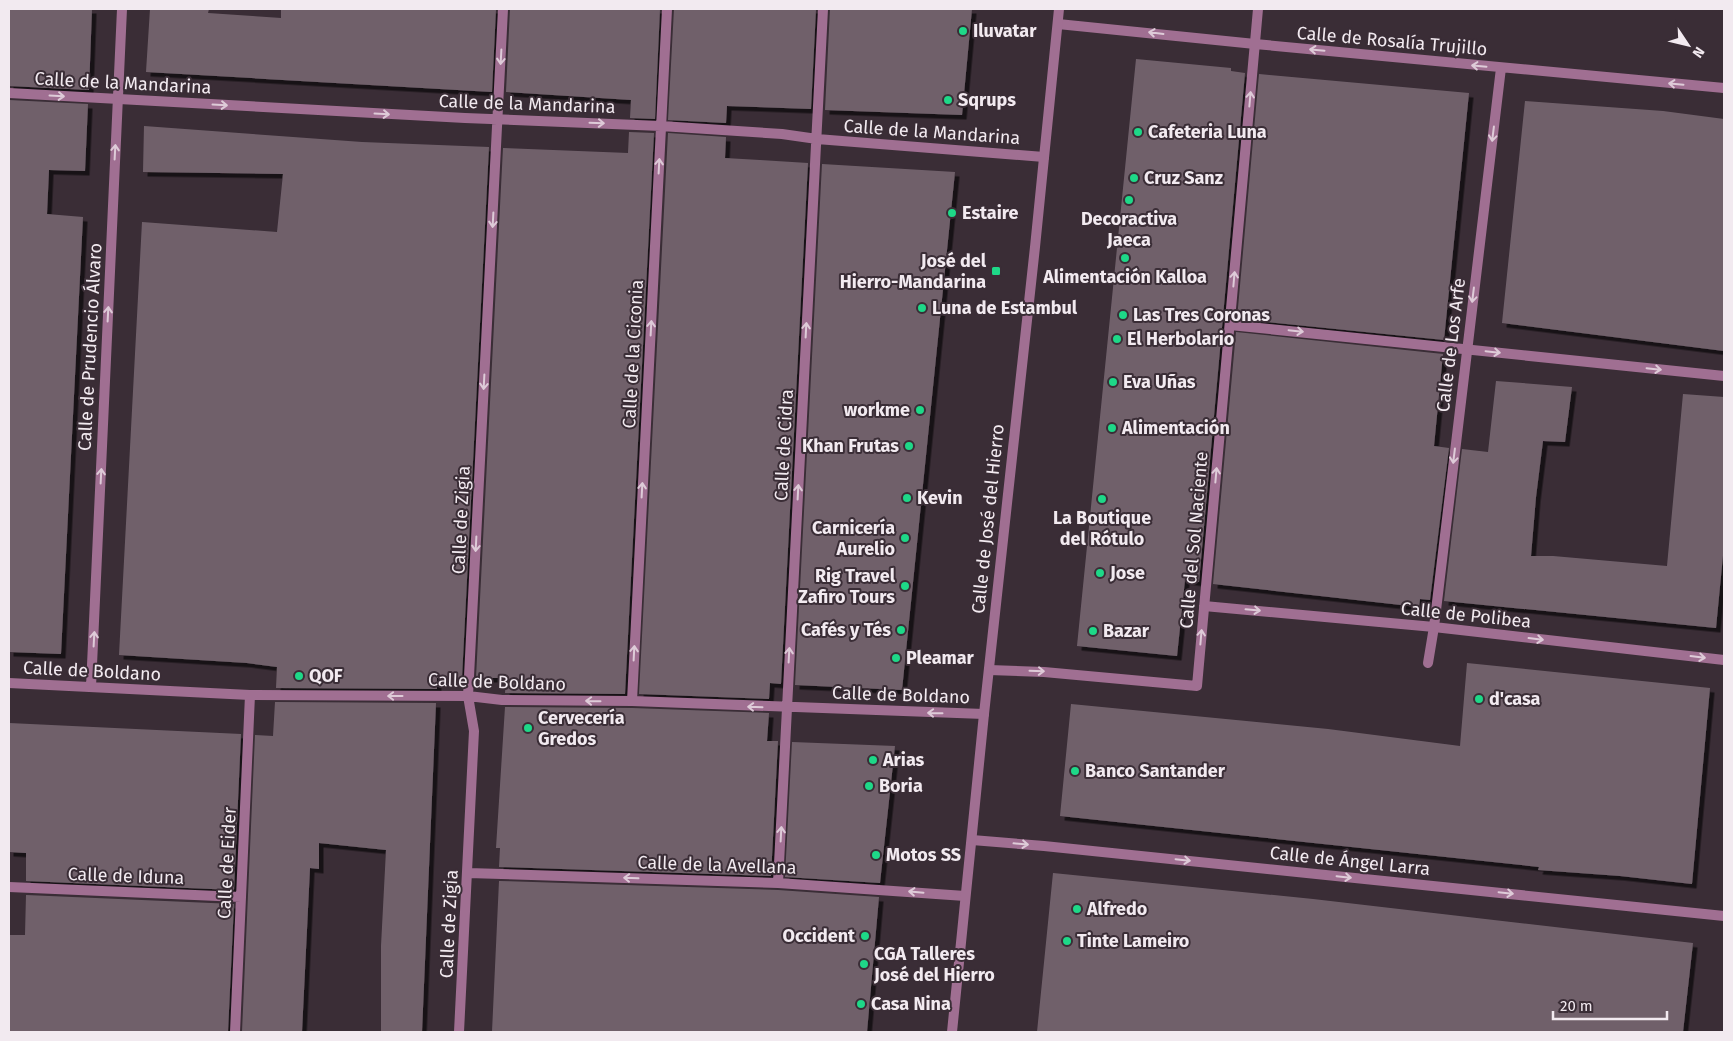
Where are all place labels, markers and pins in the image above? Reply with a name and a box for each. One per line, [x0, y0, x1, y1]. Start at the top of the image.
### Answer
place label: Iluvatar [973, 20, 1037, 42]
marker: Iluvatar [957, 25, 969, 37]
place label: Sqrups [958, 89, 1016, 111]
marker: Sqrups [942, 94, 954, 106]
place label: Cafeteria Luna [1148, 121, 1267, 143]
marker: Cafeteria Luna [1132, 126, 1144, 138]
place label: Cruz Sanz [1144, 167, 1223, 189]
marker: Cruz Sanz [1128, 172, 1140, 184]
marker: Decoractiva Jaeca [1123, 194, 1135, 206]
place label: Estaire [962, 202, 1018, 224]
marker: Estaire [946, 207, 958, 219]
place label: Decoractiva Jaeca [1081, 208, 1177, 251]
place label: José del Hierro-Mandarina [840, 250, 987, 293]
marker: Alimentación Kalloa [1119, 252, 1131, 264]
marker: José del Hierro-Mandarina [990, 265, 1002, 277]
place label: Alimentación Kalloa [1042, 266, 1207, 288]
place label: Luna de Estambul [932, 297, 1078, 319]
marker: Luna de Estambul [916, 302, 928, 314]
place label: Las Tres Coronas [1133, 304, 1270, 326]
marker: Las Tres Coronas [1117, 309, 1129, 321]
place label: El Herbolario [1127, 328, 1234, 350]
marker: El Herbolario [1111, 333, 1123, 345]
place label: Eva Uñas [1123, 371, 1196, 393]
marker: Eva Uñas [1107, 376, 1119, 388]
place label: workme [844, 399, 910, 421]
marker: workme [914, 404, 926, 416]
place label: Alimentación [1121, 417, 1230, 439]
marker: Alimentación [1106, 422, 1118, 434]
place label: Khan Frutas [802, 435, 899, 457]
marker: Khan Frutas [903, 440, 915, 452]
place label: Kevin [917, 487, 963, 509]
marker: Kevin [901, 492, 913, 504]
marker: La Boutique del Rótulo [1096, 493, 1108, 505]
place label: La Boutique del Rótulo [1053, 507, 1151, 550]
place label: Carnicería Aurelio [812, 517, 895, 560]
marker: Carnicería Aurelio [899, 532, 911, 544]
place label: Jose [1109, 562, 1145, 584]
place label: Rig Travel Zafiro Tours [798, 565, 896, 608]
marker: Jose [1094, 567, 1106, 579]
marker: Rig Travel Zafiro Tours [899, 580, 911, 592]
place label: Cafés y Tés [801, 619, 891, 641]
place label: Bazar [1103, 620, 1150, 642]
marker: Cafés y Tés [895, 624, 907, 636]
marker: Bazar [1087, 625, 1099, 637]
place label: Pleamar [906, 647, 975, 669]
marker: Pleamar [890, 652, 902, 664]
place label: QOF [309, 665, 343, 687]
marker: QOF [293, 670, 305, 682]
place label: d'casa [1489, 688, 1541, 710]
marker: d'casa [1473, 693, 1485, 705]
place label: Cervecería Gredos [538, 707, 625, 750]
marker: Cervecería Gredos [522, 722, 534, 734]
place label: Arias [882, 749, 925, 771]
marker: Arias [867, 754, 879, 766]
place label: Banco Santander [1085, 760, 1226, 782]
marker: Banco Santander [1069, 765, 1081, 777]
place label: Boria [879, 775, 923, 797]
marker: Boria [863, 780, 875, 792]
place label: Motos SS [886, 844, 961, 866]
marker: Motos SS [870, 849, 882, 861]
place label: Alfredo [1086, 898, 1147, 920]
marker: Alfredo [1071, 903, 1083, 915]
place label: Occident [783, 925, 856, 947]
marker: Occident [859, 930, 871, 942]
place label: Tinte Lameiro [1077, 930, 1189, 952]
marker: Tinte Lameiro [1061, 935, 1073, 947]
place label: CGA Talleres José del Hierro [873, 943, 995, 986]
marker: CGA Talleres José del Hierro [858, 958, 870, 970]
place label: Casa Nina [871, 993, 951, 1015]
marker: Casa Nina [855, 998, 867, 1010]

